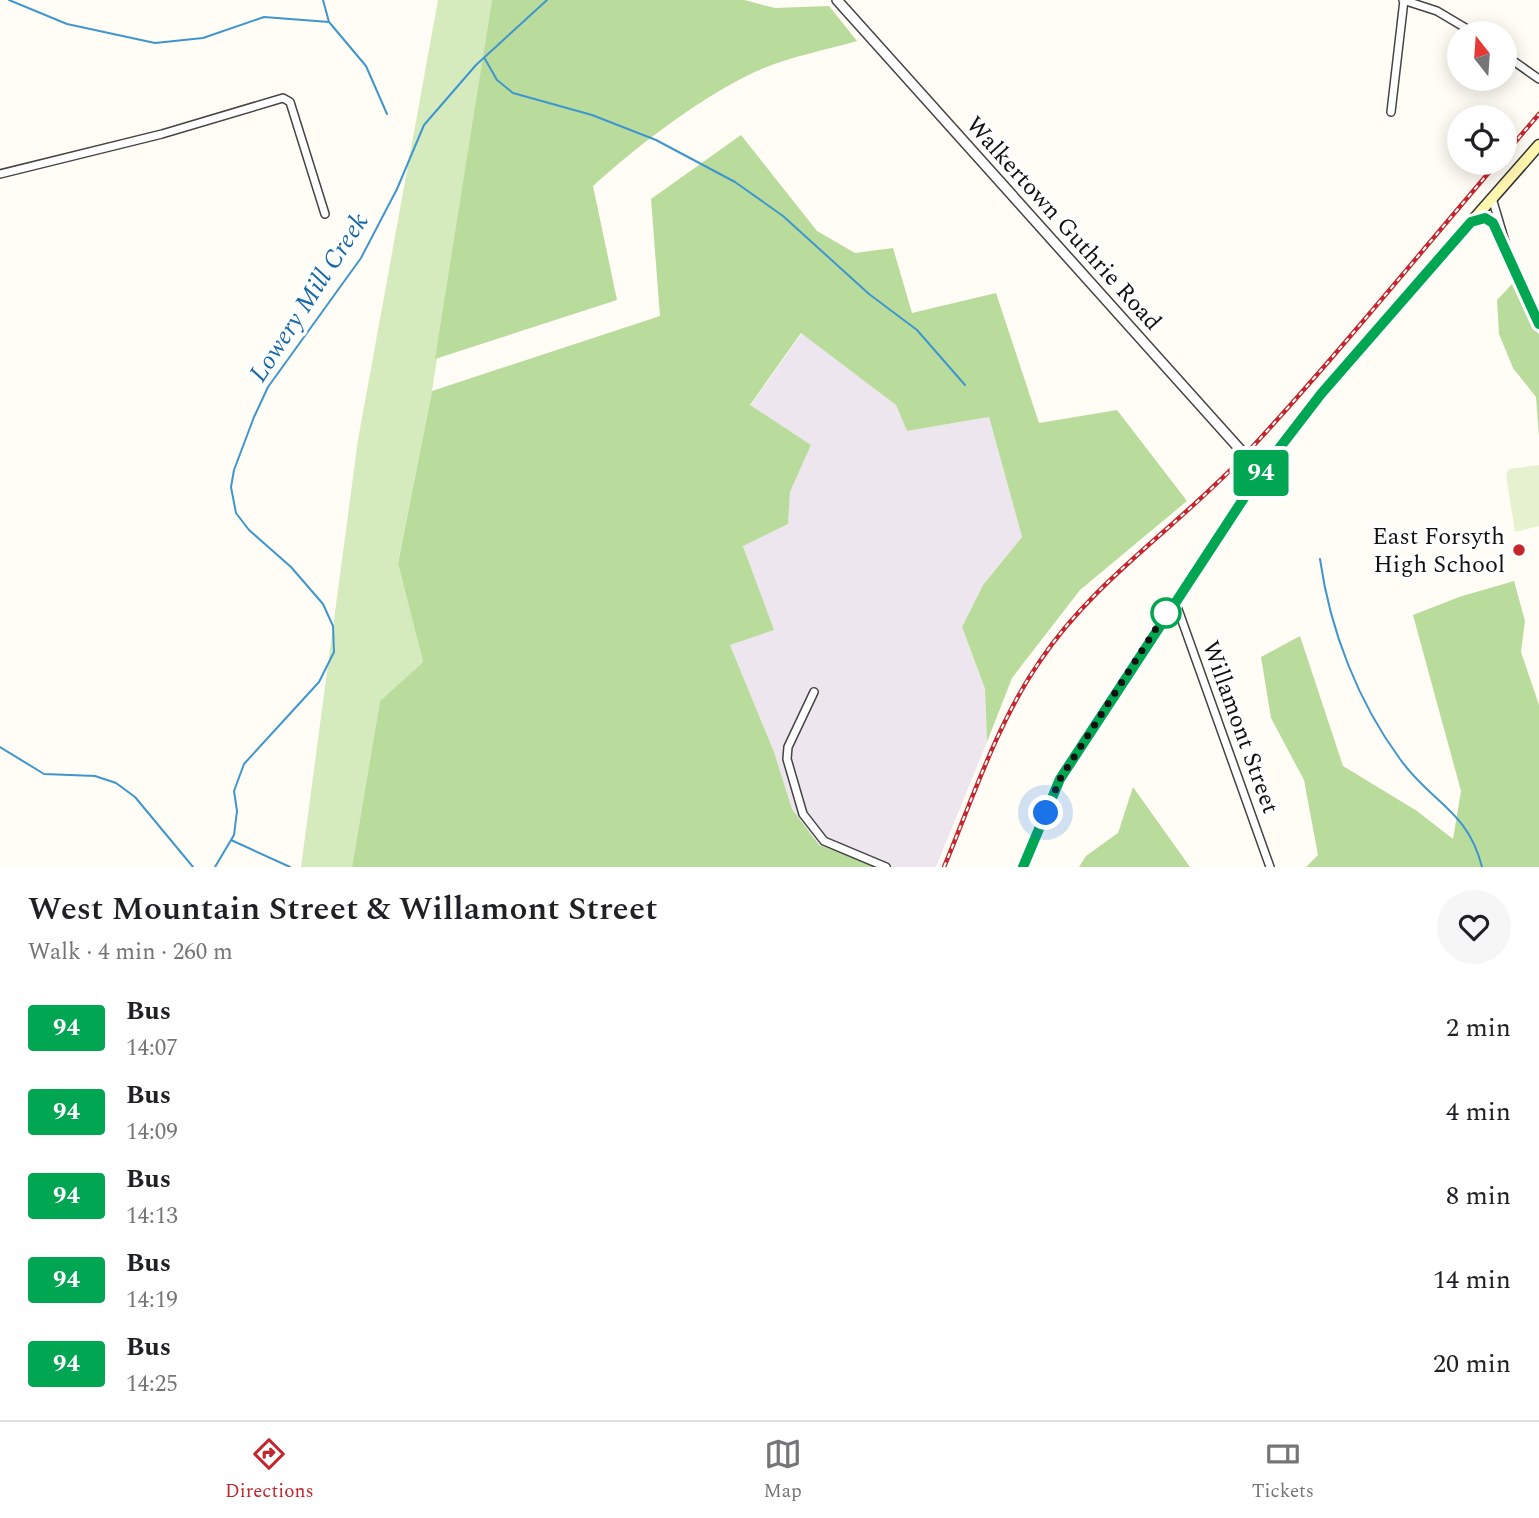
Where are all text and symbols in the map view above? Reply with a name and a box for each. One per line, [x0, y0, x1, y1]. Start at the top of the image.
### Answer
north arrow [1447, 21, 1517, 91]
map controls [1447, 21, 1517, 175]
button: locate [1447, 105, 1517, 175]
street label: Walkertown Guthrie Road [957, 108, 1170, 339]
water label: Lowery Mill Creek [239, 205, 379, 390]
line badge: 94 [1230, 450, 1292, 496]
text: 94 [1248, 455, 1274, 491]
place label: East Forsyth High School [1372, 519, 1505, 583]
marker: East Forsyth High School [1511, 542, 1527, 558]
unlabelled marker [1151, 598, 1181, 628]
street label: Willamont Street [1192, 636, 1288, 819]
your location [1028, 795, 1063, 830]
text: West Mountain Street & Willamont Street [28, 884, 657, 934]
button: heart [1437, 890, 1511, 964]
text: Walk · 4 min · 260 m [28, 935, 233, 970]
text: Bus [126, 991, 171, 1031]
text: 2 min [1446, 1008, 1511, 1048]
text: 94 [53, 1010, 80, 1046]
text: 14:07 [126, 1031, 178, 1066]
text: Bus [126, 1075, 171, 1115]
text: 4 min [1446, 1092, 1511, 1132]
text: 94 [53, 1094, 80, 1130]
text: 14:09 [126, 1115, 178, 1150]
text: Bus [126, 1159, 171, 1199]
text: 8 min [1446, 1176, 1511, 1216]
text: 94 [53, 1178, 80, 1214]
text: 14:13 [126, 1199, 178, 1234]
text: Bus [126, 1243, 171, 1283]
text: 14 min [1433, 1260, 1511, 1300]
text: 94 [53, 1262, 80, 1298]
text: 14:19 [126, 1283, 178, 1318]
text: Bus [126, 1327, 171, 1367]
text: 20 min [1433, 1344, 1511, 1384]
text: 94 [53, 1346, 80, 1382]
text: 14:25 [126, 1367, 178, 1402]
tab: Directions [225, 1435, 314, 1506]
tab: Map [764, 1435, 802, 1506]
tab: Tickets [1252, 1435, 1314, 1506]

